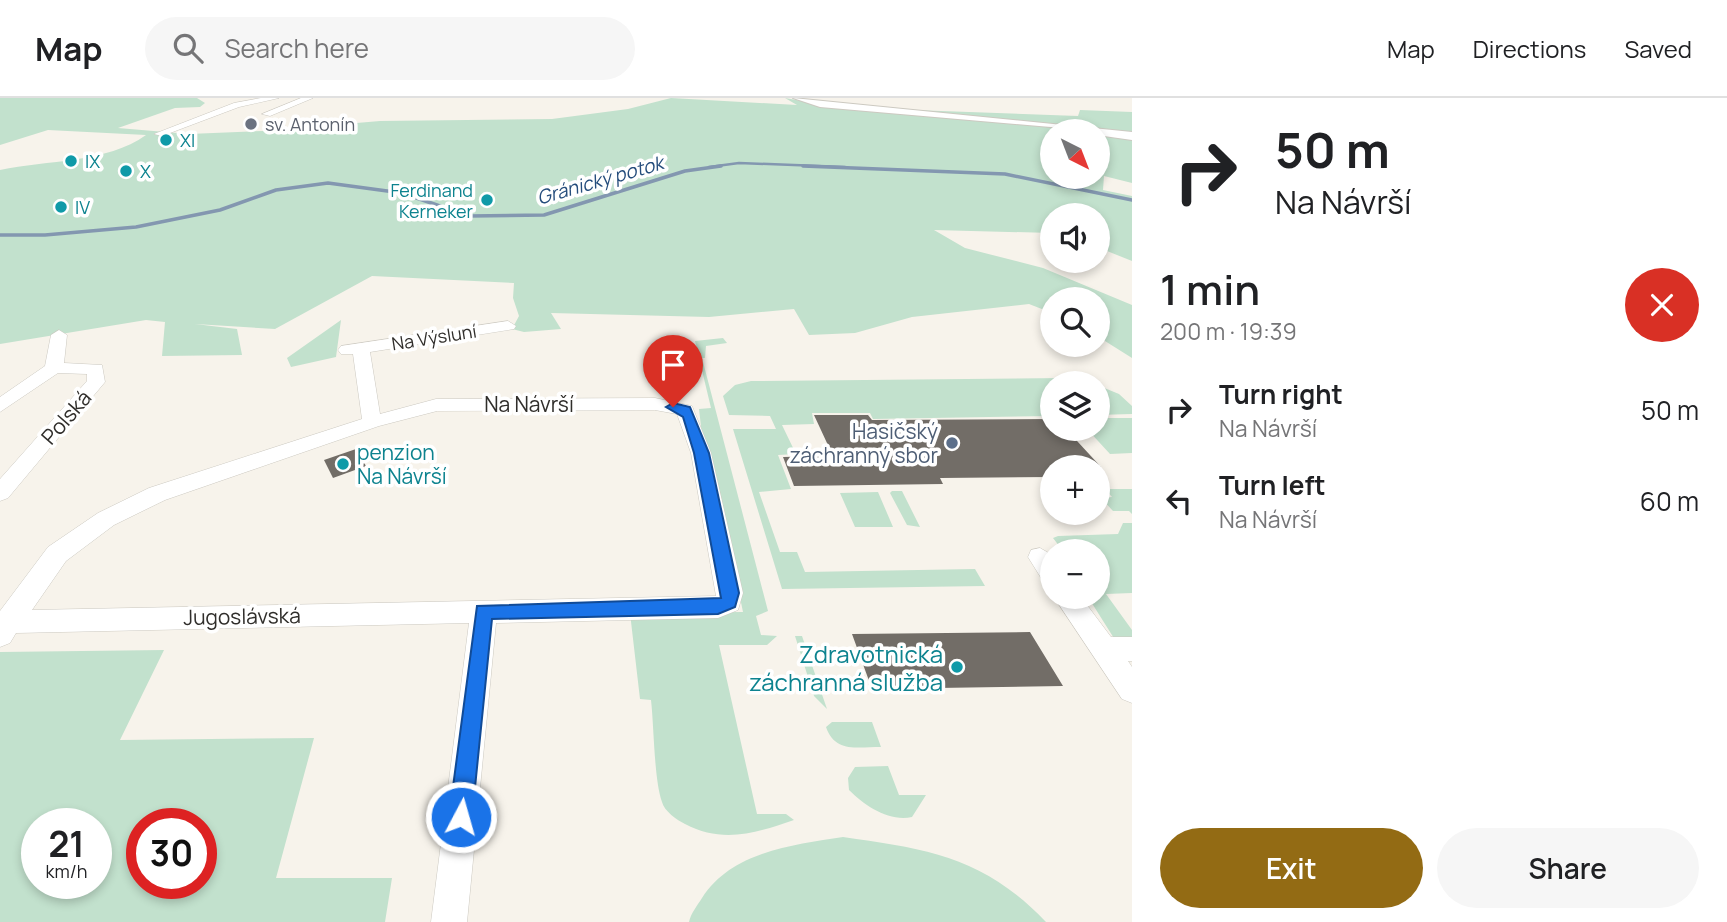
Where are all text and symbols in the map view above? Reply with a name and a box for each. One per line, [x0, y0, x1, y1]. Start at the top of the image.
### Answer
search box [145, 17, 635, 80]
text: Map [35, 26, 103, 71]
icon: search [169, 29, 207, 67]
text: Search here [225, 30, 369, 66]
text: Map [1387, 32, 1435, 65]
text: Directions [1473, 32, 1586, 65]
text: Saved [1624, 32, 1692, 65]
place label: sv. Antonín [265, 112, 355, 136]
marker: sv. Antonín [243, 116, 259, 132]
text: 50 m [1275, 116, 1390, 183]
north arrow [1040, 119, 1110, 189]
map controls [1040, 119, 1110, 609]
icon: right [1160, 126, 1251, 217]
place label: XI [180, 128, 195, 152]
marker: XI [158, 132, 174, 148]
place label: IX [85, 149, 100, 173]
water label: Gránický potok [534, 149, 669, 210]
marker: IX [63, 153, 79, 169]
place label: X [140, 159, 151, 183]
marker: X [118, 163, 134, 179]
place label: Ferdinand Kerneker [391, 178, 474, 223]
text: Na Návrší [1275, 180, 1412, 224]
marker: Ferdinand Kerneker [479, 192, 495, 208]
place label: IV [75, 195, 90, 219]
marker: IV [53, 199, 69, 215]
button: sound [1040, 203, 1110, 273]
text: 1 min [1160, 260, 1260, 318]
button: close [1625, 268, 1699, 342]
button: search [1040, 287, 1110, 357]
text: 200 m · 19:39 [1160, 315, 1297, 347]
street label: Na Výsluní [390, 318, 478, 356]
pin [643, 335, 703, 407]
icon: arrive [654, 346, 692, 384]
button: layers [1040, 371, 1110, 441]
text: Turn right [1219, 376, 1343, 412]
street label: Polská [35, 384, 97, 450]
street label: Na Návrší [484, 390, 574, 418]
icon: right [1160, 391, 1198, 429]
text: 50 m [1641, 392, 1699, 428]
text: Na Návrší [1219, 412, 1317, 444]
place label: Hasičský záchranný sbor [790, 417, 938, 469]
marker: Hasičský záchranný sbor [944, 435, 960, 451]
place label: penzion Na Návrší [357, 438, 447, 490]
button: + [1040, 455, 1110, 525]
marker: penzion Na Návrší [335, 456, 351, 472]
text: Turn left [1219, 467, 1326, 503]
icon: left [1160, 482, 1198, 520]
text: 60 m [1640, 483, 1699, 519]
text: Na Návrší [1219, 503, 1317, 535]
button: − [1040, 539, 1110, 609]
street label: Jugoslávská [183, 601, 301, 631]
place label: Zdravotnická záchranná služba [749, 637, 943, 698]
marker: Zdravotnická záchranná služba [949, 659, 965, 675]
position arrow [424, 780, 498, 854]
speed limit sign: 30 [126, 808, 217, 899]
text: 21 [48, 820, 85, 868]
button: Exit [1160, 828, 1423, 908]
button: Share [1437, 828, 1699, 908]
text: km/h [46, 859, 87, 883]

